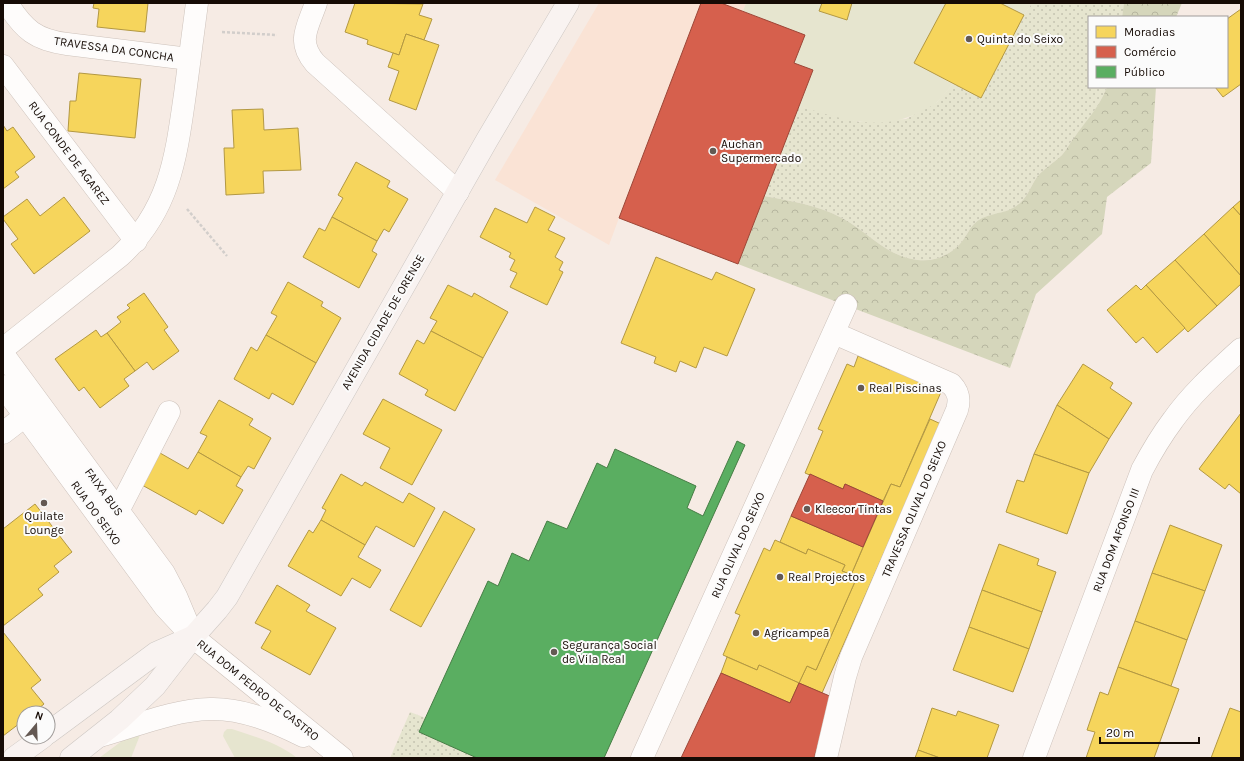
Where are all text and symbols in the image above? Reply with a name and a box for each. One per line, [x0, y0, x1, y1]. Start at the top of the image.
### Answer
legend [1088, 16, 1228, 88]
text: Moradias [1124, 25, 1175, 39]
place label: Quinta do Seixo [977, 32, 1063, 46]
street label: TRAVESSA DA CONCHA [53, 34, 175, 64]
marker: Quinta do Seixo [964, 34, 974, 44]
text: Comércio [1124, 45, 1176, 59]
text: Público [1124, 65, 1165, 79]
street label: RUA CONDE DE AGAREZ [25, 98, 113, 208]
place label: Auchan Supermercado [721, 137, 801, 165]
marker: Auchan Supermercado [708, 146, 718, 156]
street label: AVENIDA CIDADE DE ORENSE [338, 252, 428, 392]
place label: Real Piscinas [869, 381, 942, 395]
marker: Real Piscinas [856, 383, 866, 393]
street label: TRAVESSA OLIVAL DO SEIXO [879, 438, 949, 580]
street label: FAIXA BUS [82, 465, 126, 519]
street label: RUA DO SEIXO [68, 478, 124, 548]
street label: RUA DOM AFONSO III [1090, 486, 1142, 594]
street label: RUA OLIVAL DO SEIXO [708, 490, 768, 600]
marker: Quilate Lounge [39, 498, 49, 508]
place label: Kleecor Tintas [815, 502, 892, 516]
marker: Kleecor Tintas [802, 504, 812, 514]
place label: Quilate Lounge [24, 509, 64, 537]
place label: Real Projectos [788, 570, 865, 584]
marker: Real Projectos [775, 572, 785, 582]
place label: Agricampeã [764, 626, 829, 640]
marker: Agricampeã [751, 628, 761, 638]
street label: RUA DOM PEDRO DE CASTRO [194, 636, 322, 744]
place label: Segurança Social de Vila Real [562, 638, 657, 666]
marker: Segurança Social de Vila Real [549, 647, 559, 657]
north arrow [16, 705, 56, 745]
text: N [33, 709, 45, 723]
scale bar [1100, 719, 1199, 745]
text: 20 m [1106, 726, 1134, 740]

